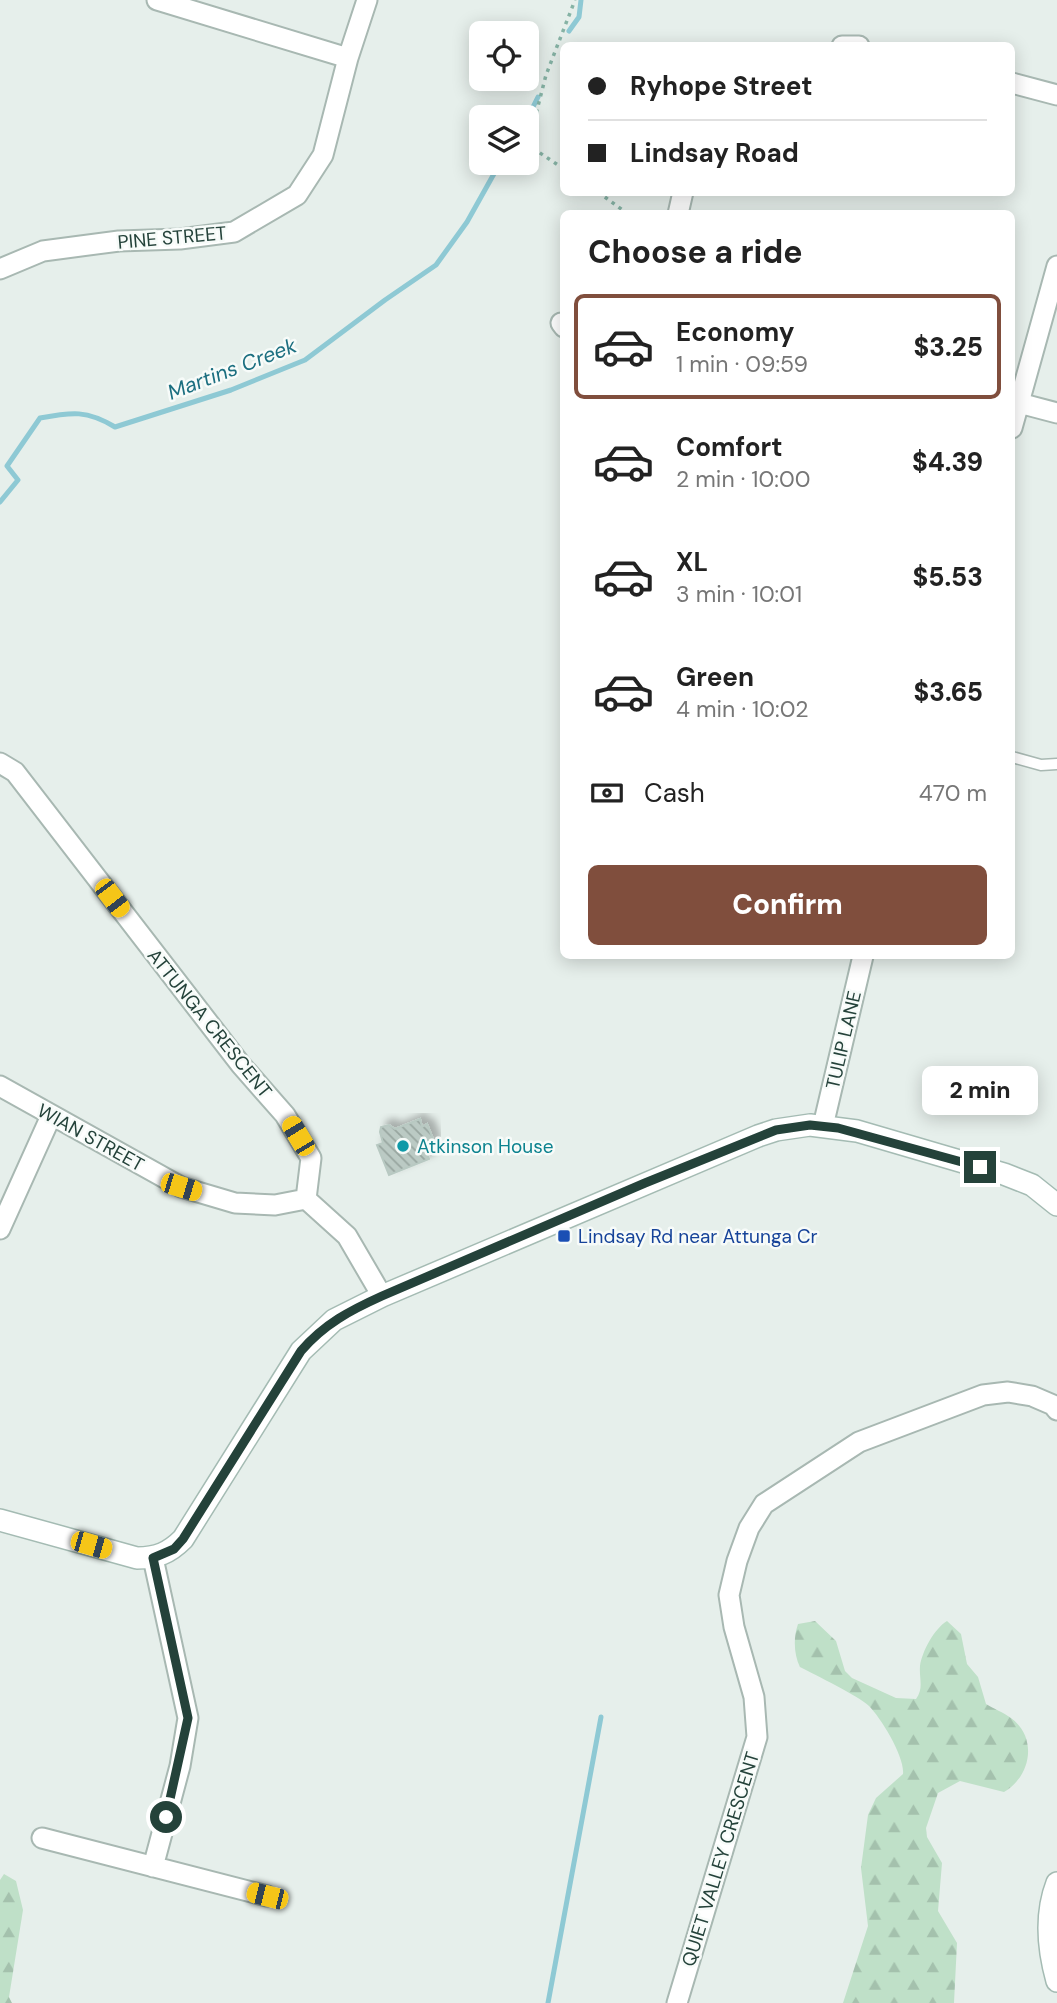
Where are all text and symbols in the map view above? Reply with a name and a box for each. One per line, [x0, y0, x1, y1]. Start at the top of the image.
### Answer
map controls [469, 21, 539, 175]
button: locate [469, 21, 539, 91]
text: Ryhope Street [630, 69, 813, 103]
button: layers [469, 105, 539, 175]
text: Lindsay Road [630, 136, 799, 170]
street label: PINE STREET [117, 220, 228, 255]
text: Choose a ride [588, 231, 803, 273]
icon: car [592, 315, 655, 378]
text: Economy [676, 315, 794, 349]
text: $3.25 [914, 330, 983, 364]
water label: Martins Creek [163, 331, 301, 406]
text: 1 min · 09:59 [676, 349, 808, 379]
icon: car [592, 430, 655, 493]
text: Comfort [676, 430, 782, 464]
text: $4.39 [912, 445, 983, 479]
text: 2 min · 10:00 [676, 464, 810, 494]
icon: car [592, 545, 655, 608]
text: XL [676, 545, 708, 579]
text: $5.53 [912, 560, 983, 594]
text: 3 min · 10:01 [676, 579, 802, 609]
icon: car [592, 660, 655, 723]
text: Green [676, 660, 754, 694]
text: $3.65 [913, 675, 983, 709]
text: 4 min · 10:02 [676, 694, 808, 724]
icon: cash [588, 774, 626, 812]
text: Cash [644, 776, 705, 810]
text: 470 m [919, 778, 987, 808]
button: Confirm [588, 865, 987, 945]
car [91, 875, 134, 921]
street label: ATTUNGA CRESCENT [142, 944, 278, 1103]
street label: TULIP LANE [820, 989, 867, 1092]
callout: 2 min [922, 1066, 1038, 1114]
text: 2 min [949, 1075, 1011, 1105]
street label: WIAN STREET [33, 1098, 149, 1177]
car [279, 1113, 318, 1159]
place label: Atkinson House [417, 1134, 554, 1159]
marker: Atkinson House [395, 1138, 411, 1154]
route end [964, 1151, 996, 1183]
car [158, 1171, 205, 1203]
place label: Lindsay Rd near Attunga Cr [578, 1224, 818, 1249]
marker: Lindsay Rd near Attunga Cr [556, 1228, 572, 1244]
car [68, 1529, 115, 1561]
street label: QUIET VALLEY CRESCENT [676, 1748, 765, 1970]
route start [150, 1801, 182, 1833]
car [245, 1881, 290, 1911]

